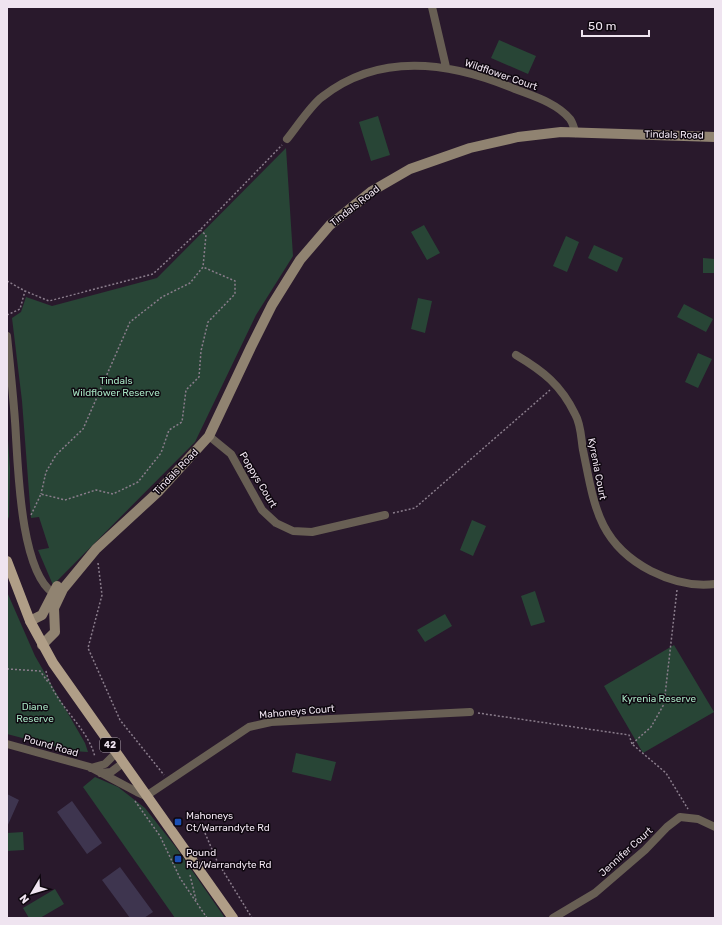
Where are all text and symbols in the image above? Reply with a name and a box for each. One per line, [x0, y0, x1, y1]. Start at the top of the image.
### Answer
scale bar [582, 12, 649, 38]
text: 50 m [588, 19, 616, 33]
street label: Wildflower Court [463, 57, 539, 93]
street label: Tindals Road [644, 128, 704, 142]
street label: Tindals Road [328, 183, 382, 229]
park label: Tindals Wildflower Reserve [72, 375, 160, 399]
street label: Kyrenia Court [585, 437, 609, 501]
street label: Tindals Road [151, 446, 201, 498]
street label: Poppys Court [237, 450, 279, 510]
park label: Kyrenia Reserve [622, 693, 697, 705]
park label: Diane Reserve [16, 701, 54, 725]
street label: Mahoneys Court [259, 703, 335, 721]
street label: Pound Road [22, 732, 80, 760]
road number: 42 [100, 738, 120, 752]
place label: Mahoneys Ct/Warrandyte Rd [186, 810, 270, 834]
marker: Mahoneys Ct/Warrandyte Rd [173, 817, 183, 827]
street label: Jennifer Court [597, 825, 655, 879]
place label: Pound Rd/Warrandyte Rd [186, 847, 272, 871]
marker: Pound Rd/Warrandyte Rd [173, 854, 183, 864]
north arrow [12, 873, 52, 913]
text: N [17, 892, 32, 906]

